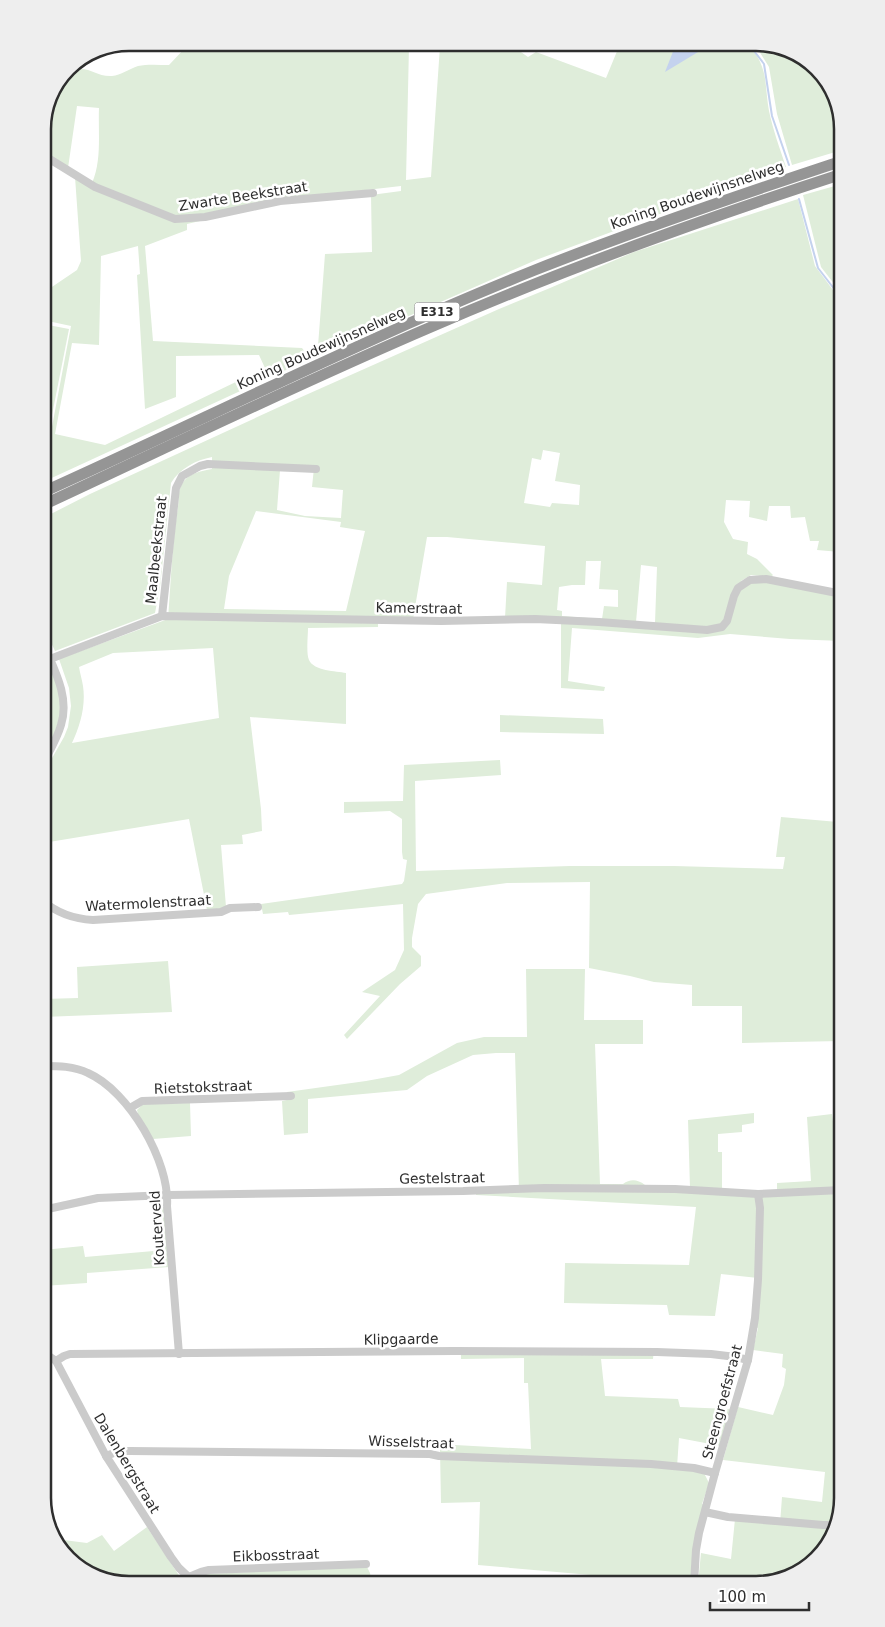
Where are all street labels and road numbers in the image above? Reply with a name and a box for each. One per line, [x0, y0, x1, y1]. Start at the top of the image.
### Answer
street label: Koning Boudewijnsnelweg [608, 158, 786, 232]
street label: Zwarte Beekstraat [178, 178, 309, 214]
road number: E313 [414, 302, 460, 322]
street label: Koning Boudewijnsnelweg [234, 304, 408, 392]
street label: Maalbeekstraat [142, 495, 170, 605]
street label: Kamerstraat [376, 599, 463, 617]
street label: Watermolenstraat [85, 892, 212, 914]
street label: Rietstokstraat [154, 1077, 253, 1097]
street label: Gestelstraat [399, 1169, 486, 1187]
street label: Kouterveld [146, 1190, 168, 1266]
street label: Klipgaarde [363, 1330, 439, 1348]
street label: Steengroefstraat [699, 1342, 745, 1461]
street label: Dalenbergstraat [91, 1410, 163, 1516]
street label: Wisselstraat [368, 1433, 455, 1452]
street label: Eikbosstraat [232, 1545, 320, 1565]

